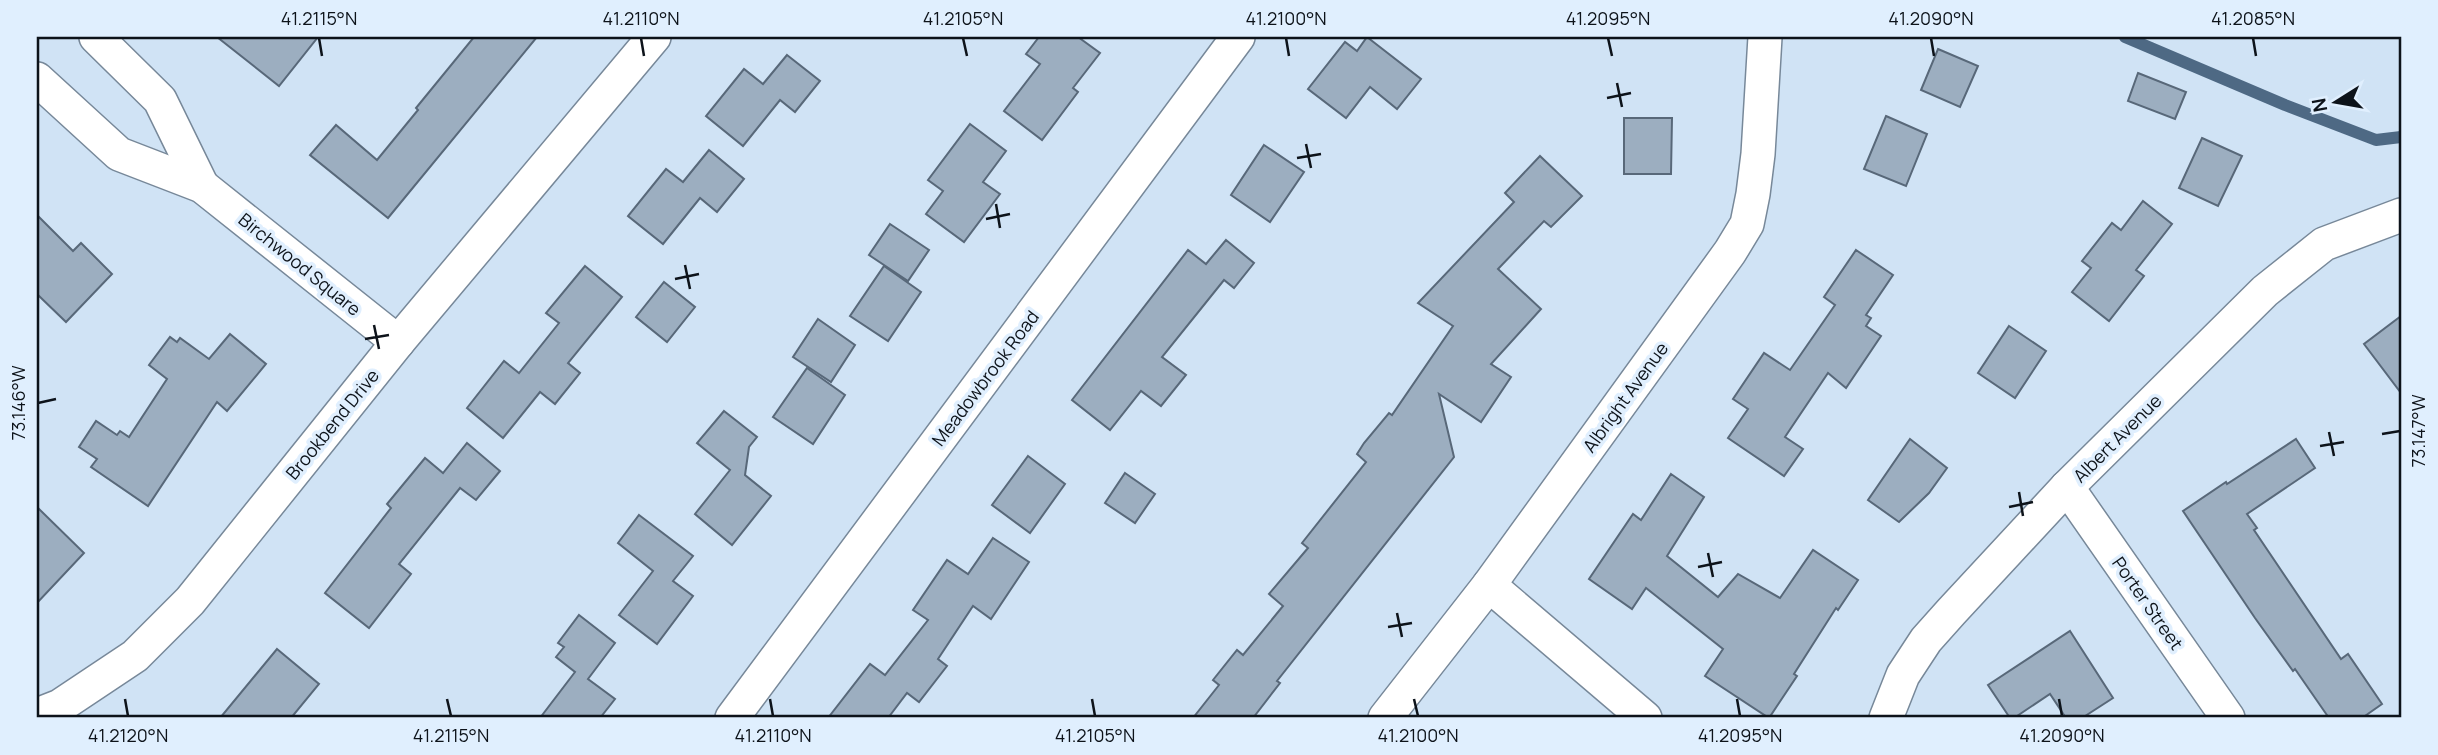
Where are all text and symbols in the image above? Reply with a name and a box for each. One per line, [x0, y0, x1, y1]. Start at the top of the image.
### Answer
text: 41.2115°N [281, 6, 357, 30]
text: 41.2110°N [602, 6, 680, 30]
text: 41.2105°N [923, 6, 1003, 30]
text: 41.2100°N [1245, 6, 1327, 30]
text: 41.2095°N [1566, 6, 1650, 30]
text: 41.2090°N [1888, 6, 1974, 30]
text: 41.2085°N [2211, 6, 2295, 30]
north arrow [2302, 66, 2372, 136]
text: N [2305, 96, 2333, 114]
street label: Birchwood Square [234, 207, 366, 321]
street label: Meadowbrook Road [926, 305, 1044, 451]
street label: Albright Avenue [1577, 337, 1673, 457]
street label: Brookbend Drive [280, 364, 384, 484]
text: 73.146°W [6, 365, 30, 441]
street label: Albert Avenue [2068, 389, 2166, 487]
text: 73.147°W [2406, 394, 2430, 468]
street label: Porter Street [2107, 552, 2189, 654]
text: 41.2120°N [88, 723, 168, 747]
text: 41.2115°N [413, 723, 489, 747]
text: 41.2110°N [734, 723, 812, 747]
text: 41.2105°N [1055, 723, 1135, 747]
text: 41.2100°N [1377, 723, 1459, 747]
text: 41.2095°N [1698, 723, 1782, 747]
text: 41.2090°N [2019, 723, 2105, 747]

